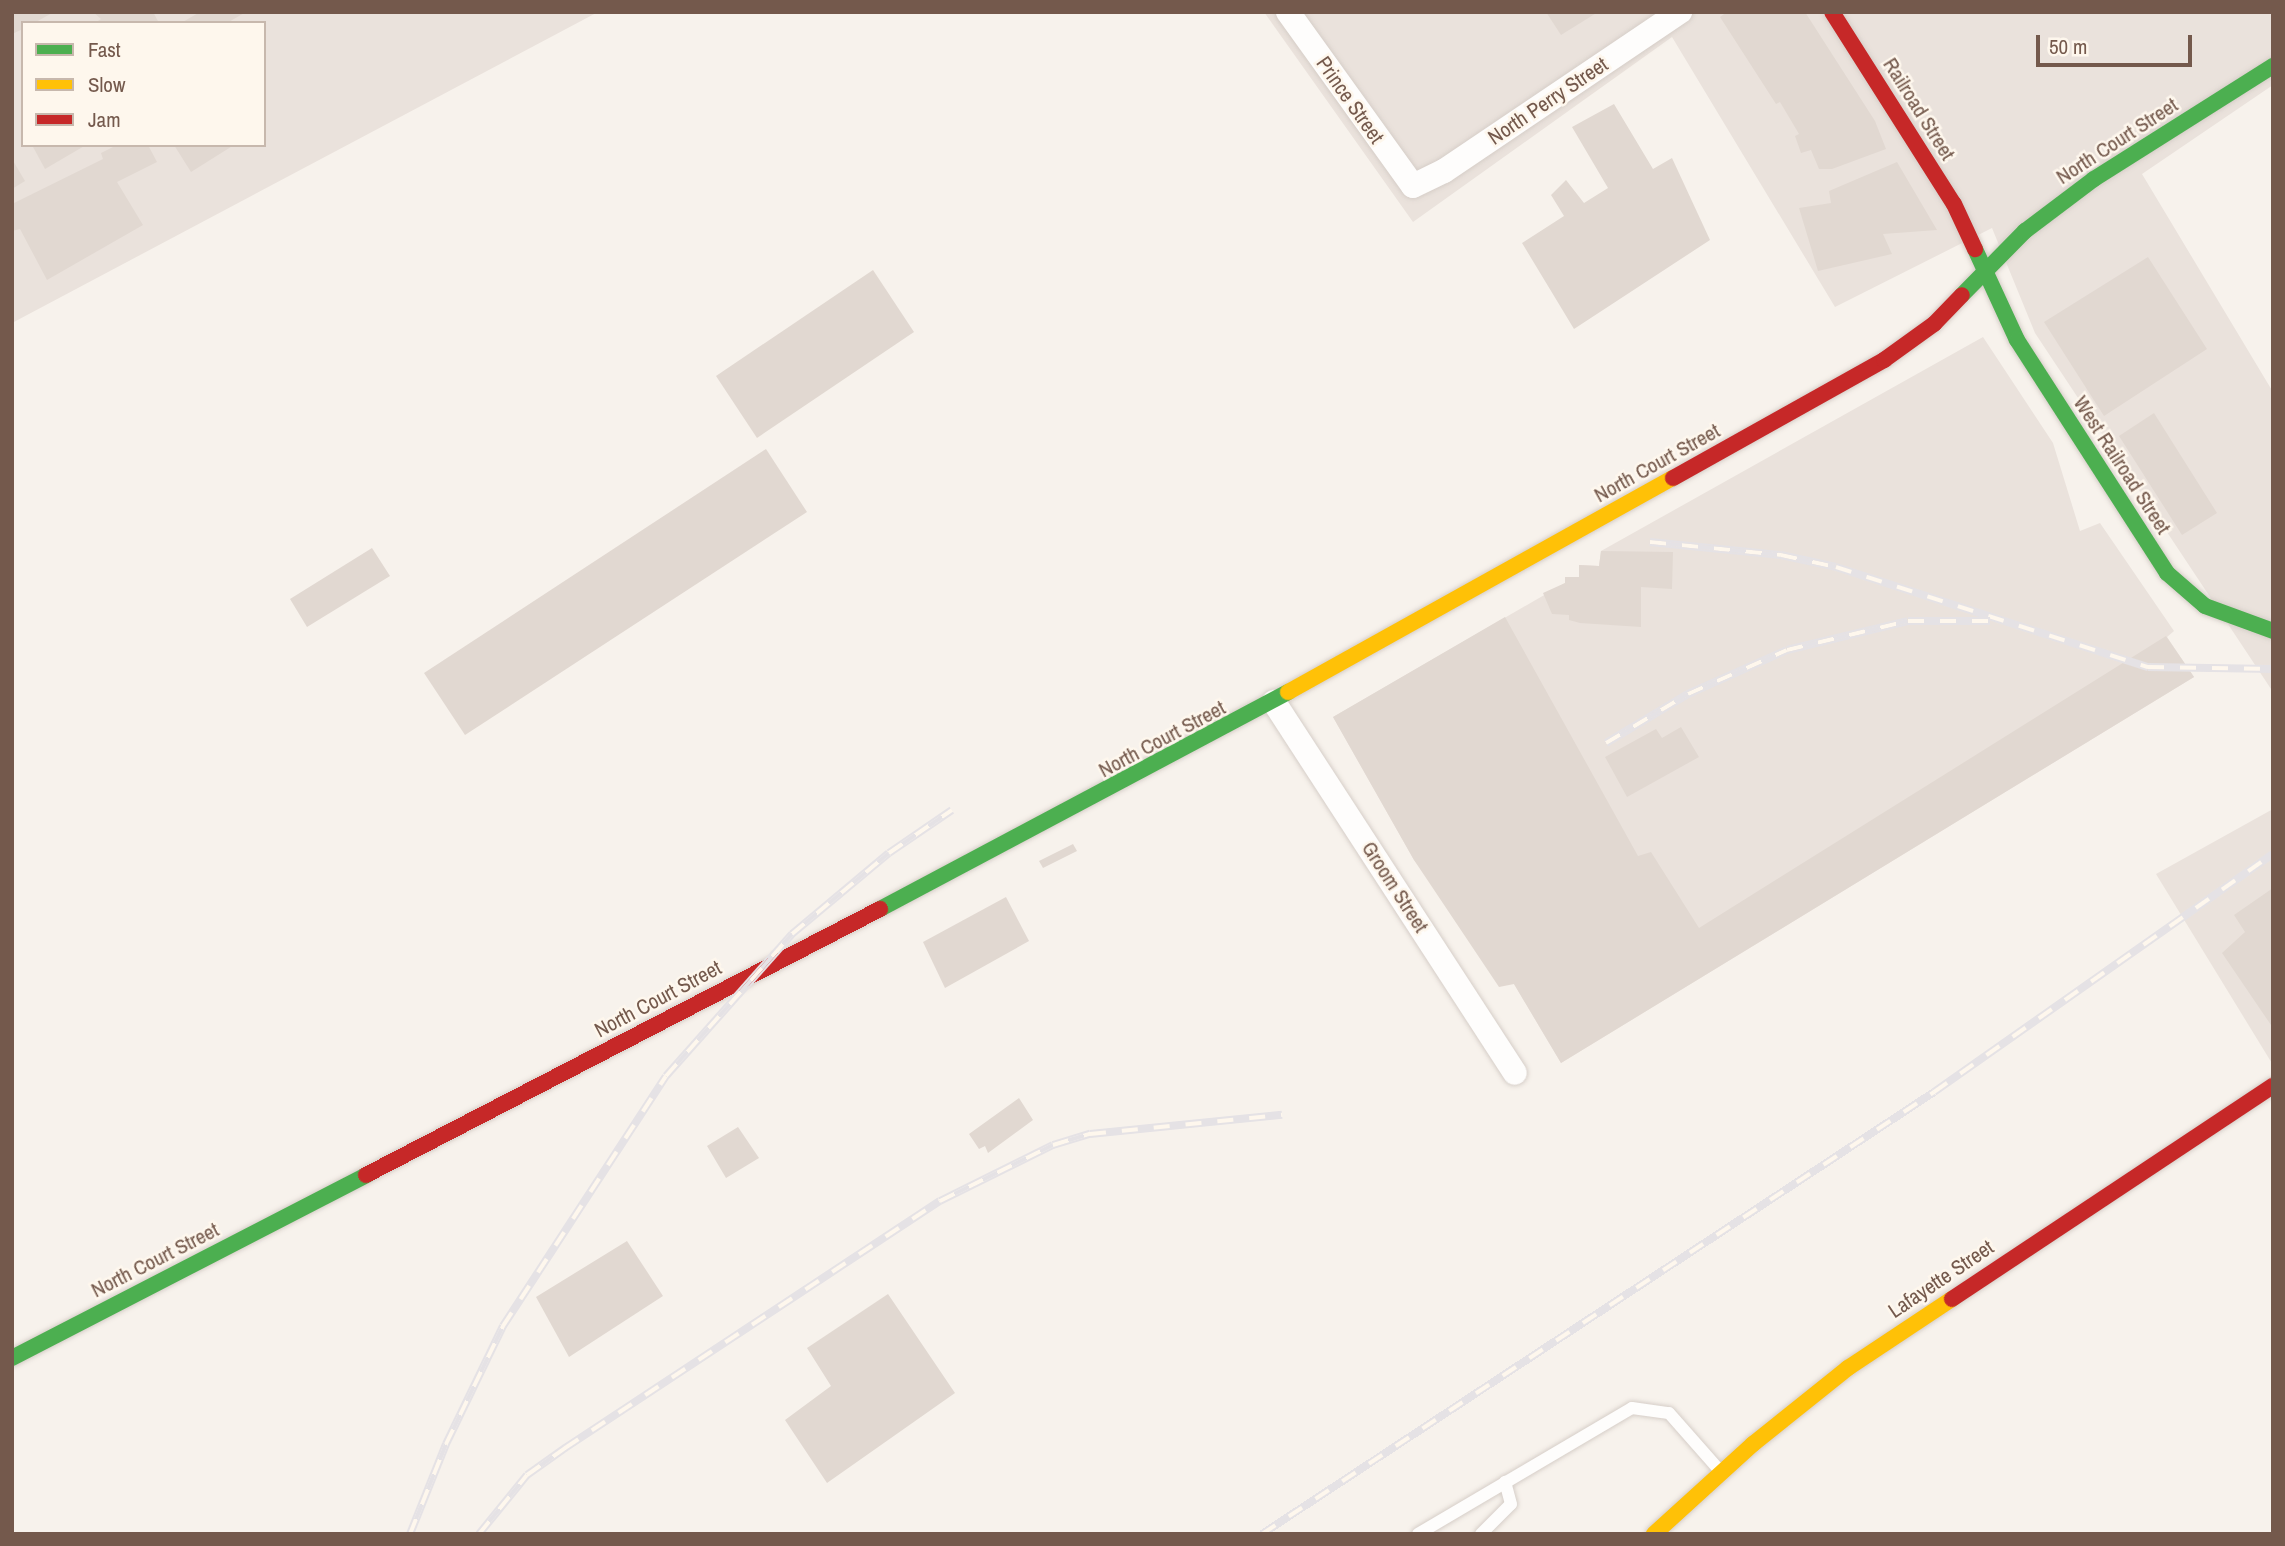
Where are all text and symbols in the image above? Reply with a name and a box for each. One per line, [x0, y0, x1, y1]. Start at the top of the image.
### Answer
legend [21, 21, 266, 147]
scale bar [2040, 21, 2196, 65]
text: 50 m [2049, 32, 2087, 61]
text: Fast [88, 35, 121, 64]
street label: Prince Street [1311, 52, 1389, 148]
street label: North Perry Street [1483, 52, 1613, 150]
street label: Railroad Street [1878, 53, 1960, 165]
text: Slow [88, 70, 125, 99]
street label: North Court Street [2052, 92, 2182, 190]
text: Jam [88, 105, 121, 134]
street label: West Railroad Street [2068, 391, 2176, 539]
street label: North Court Street [1590, 418, 1724, 508]
street label: North Court Street [1094, 695, 1230, 783]
street label: Groom Street [1356, 837, 1434, 937]
street label: North Court Street [590, 955, 726, 1043]
street label: North Court Street [87, 1217, 223, 1303]
street label: Lafayette Street [1884, 1235, 1998, 1323]

